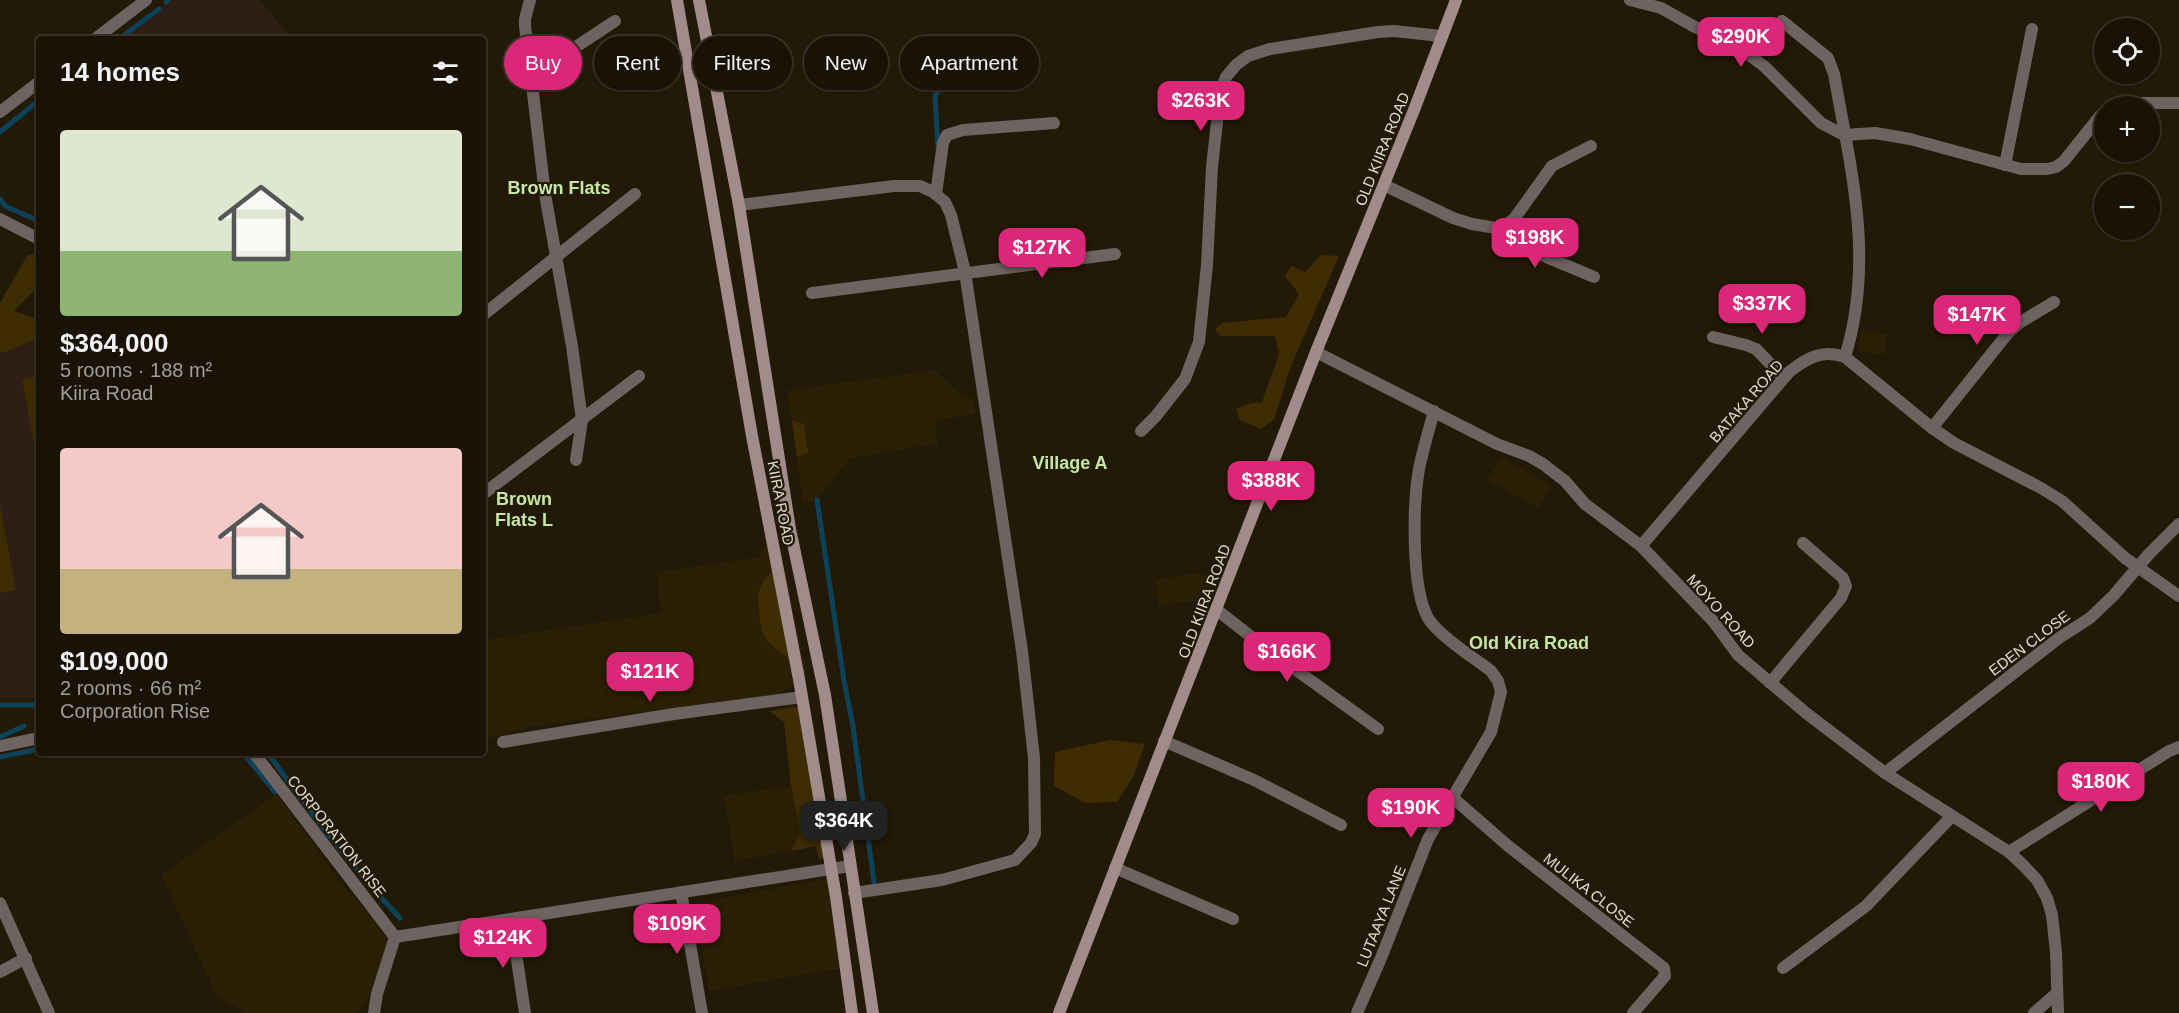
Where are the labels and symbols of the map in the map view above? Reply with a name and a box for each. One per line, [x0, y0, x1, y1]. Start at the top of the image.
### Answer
pin: $290K [1699, 17, 1783, 68]
pin: $263K [1159, 81, 1243, 132]
street label: OLD KIIRA ROAD [1351, 90, 1413, 208]
district label: Brown Flats [507, 178, 611, 198]
pin: $198K [1493, 218, 1577, 269]
pin: $127K [1000, 228, 1084, 279]
pin: $337K [1720, 284, 1804, 335]
pin: $147K [1935, 295, 2019, 346]
street label: BATAKA ROAD [1706, 356, 1787, 446]
district label: Village A [1032, 453, 1108, 473]
street label: KIIRA ROAD [764, 459, 798, 547]
pin: $388K [1229, 461, 1313, 512]
district label: Brown Flats L [495, 489, 553, 530]
street label: OLD KIIRA ROAD [1174, 541, 1234, 660]
street label: MOYO ROAD [1683, 571, 1759, 651]
street label: EDEN CLOSE [1985, 607, 2073, 679]
pin: $166K [1245, 632, 1329, 683]
district label: Old Kira Road [1469, 633, 1589, 653]
pin: $121K [608, 652, 692, 703]
pin: $180K [2059, 762, 2143, 813]
street label: CORPORATION RISE [284, 772, 390, 900]
pin: $190K [1369, 788, 1453, 839]
pin: $364K [802, 801, 886, 852]
street label: MULIKA CLOSE [1540, 849, 1638, 931]
street label: LUTAAYA LANE [1353, 863, 1409, 969]
pin: $109K [635, 904, 719, 955]
pin: $124K [461, 918, 545, 969]

